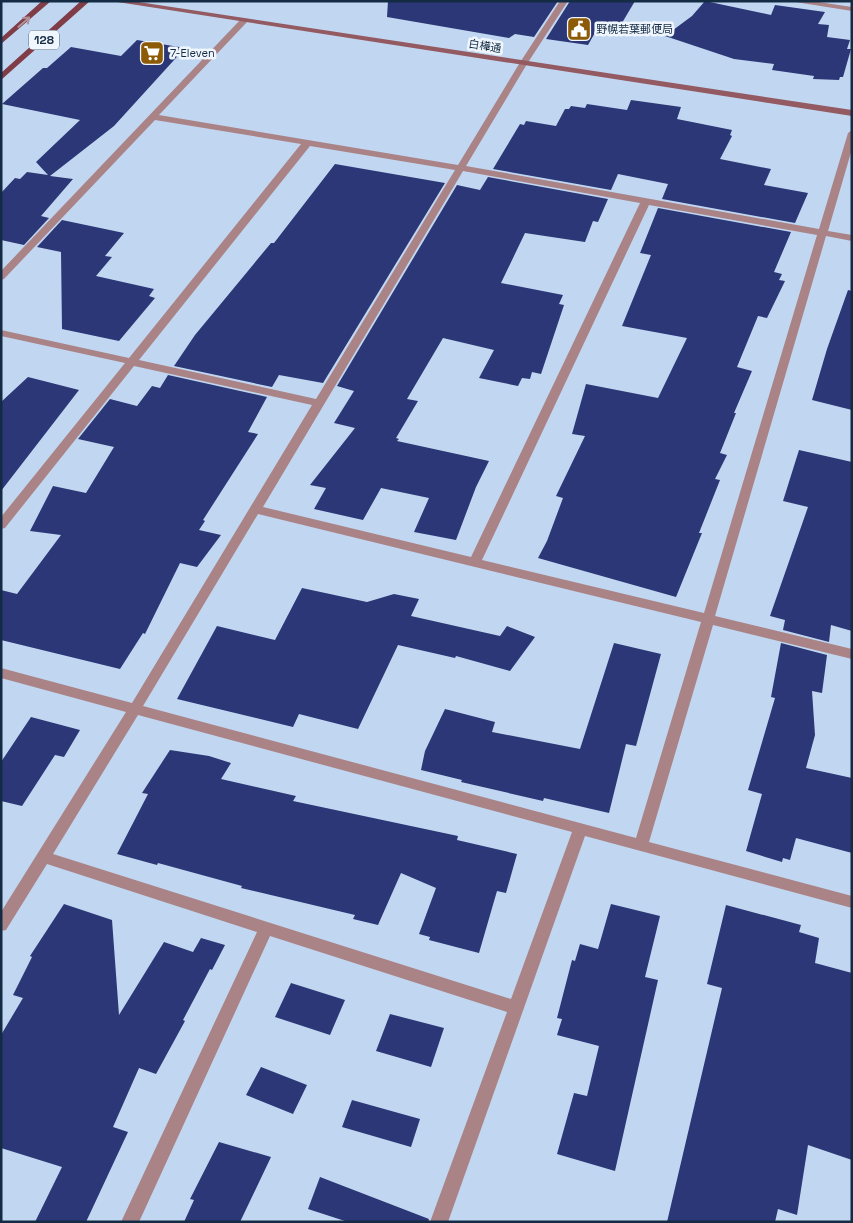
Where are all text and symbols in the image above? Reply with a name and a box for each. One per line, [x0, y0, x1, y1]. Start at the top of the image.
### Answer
one-way arrow [18, 16, 31, 27]
public building icon: 野幌若葉郵便局 [566, 16, 592, 42]
place label: 野幌若葉郵便局 [596, 22, 673, 36]
road number: 128 [29, 30, 59, 50]
street label: 白樺通 [468, 37, 502, 55]
supermarket icon: 7-Eleven [139, 40, 165, 66]
place label: 7-Eleven [170, 46, 215, 60]

